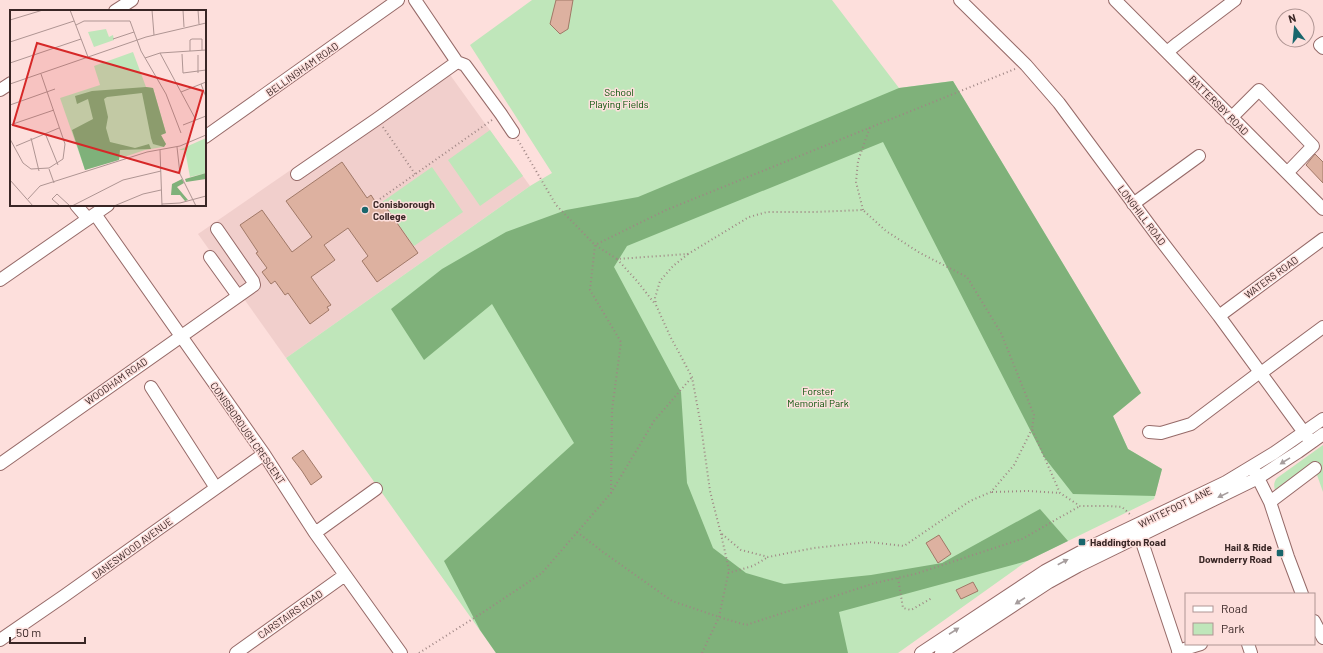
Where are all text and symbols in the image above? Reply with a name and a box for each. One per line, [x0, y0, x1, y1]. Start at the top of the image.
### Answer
north arrow [1275, 8, 1315, 48]
inset map [10, 10, 206, 206]
text: N [1287, 11, 1297, 25]
street label: BELLINGHAM ROAD [264, 40, 340, 98]
street label: BATTERSBY ROAD [1187, 73, 1251, 137]
park label: School Playing Fields [589, 86, 649, 110]
street label: LONGHILL ROAD [1116, 183, 1168, 247]
place label: Conisborough College [373, 198, 435, 222]
marker: Conisborough College [360, 205, 370, 215]
street label: WATERS ROAD [1242, 253, 1300, 301]
street label: WOODHAM ROAD [82, 355, 150, 407]
street label: CONISBOROUGH CRESCENT [208, 380, 288, 487]
park label: Forster Memorial Park [787, 385, 849, 409]
one-way arrow [1279, 457, 1291, 464]
street label: WHITEFOOT LANE [1136, 484, 1214, 530]
one-way arrow [1217, 492, 1229, 498]
street label: DANESWOOD AVENUE [90, 515, 174, 581]
place label: Haddington Road [1090, 536, 1166, 548]
marker: Haddington Road [1077, 537, 1087, 547]
place label: Hail & Ride Downderry Road [1199, 541, 1273, 565]
marker: Hail & Ride Downderry Road [1275, 548, 1285, 558]
one-way arrow [1058, 558, 1069, 565]
street label: CARSTAIRS ROAD [255, 587, 325, 641]
legend [1185, 593, 1315, 645]
one-way arrow [1014, 598, 1026, 605]
text: Road [1221, 601, 1248, 615]
scale bar [10, 619, 85, 645]
text: Park [1221, 621, 1245, 635]
text: 50 m [16, 625, 41, 639]
one-way arrow [948, 628, 960, 635]

